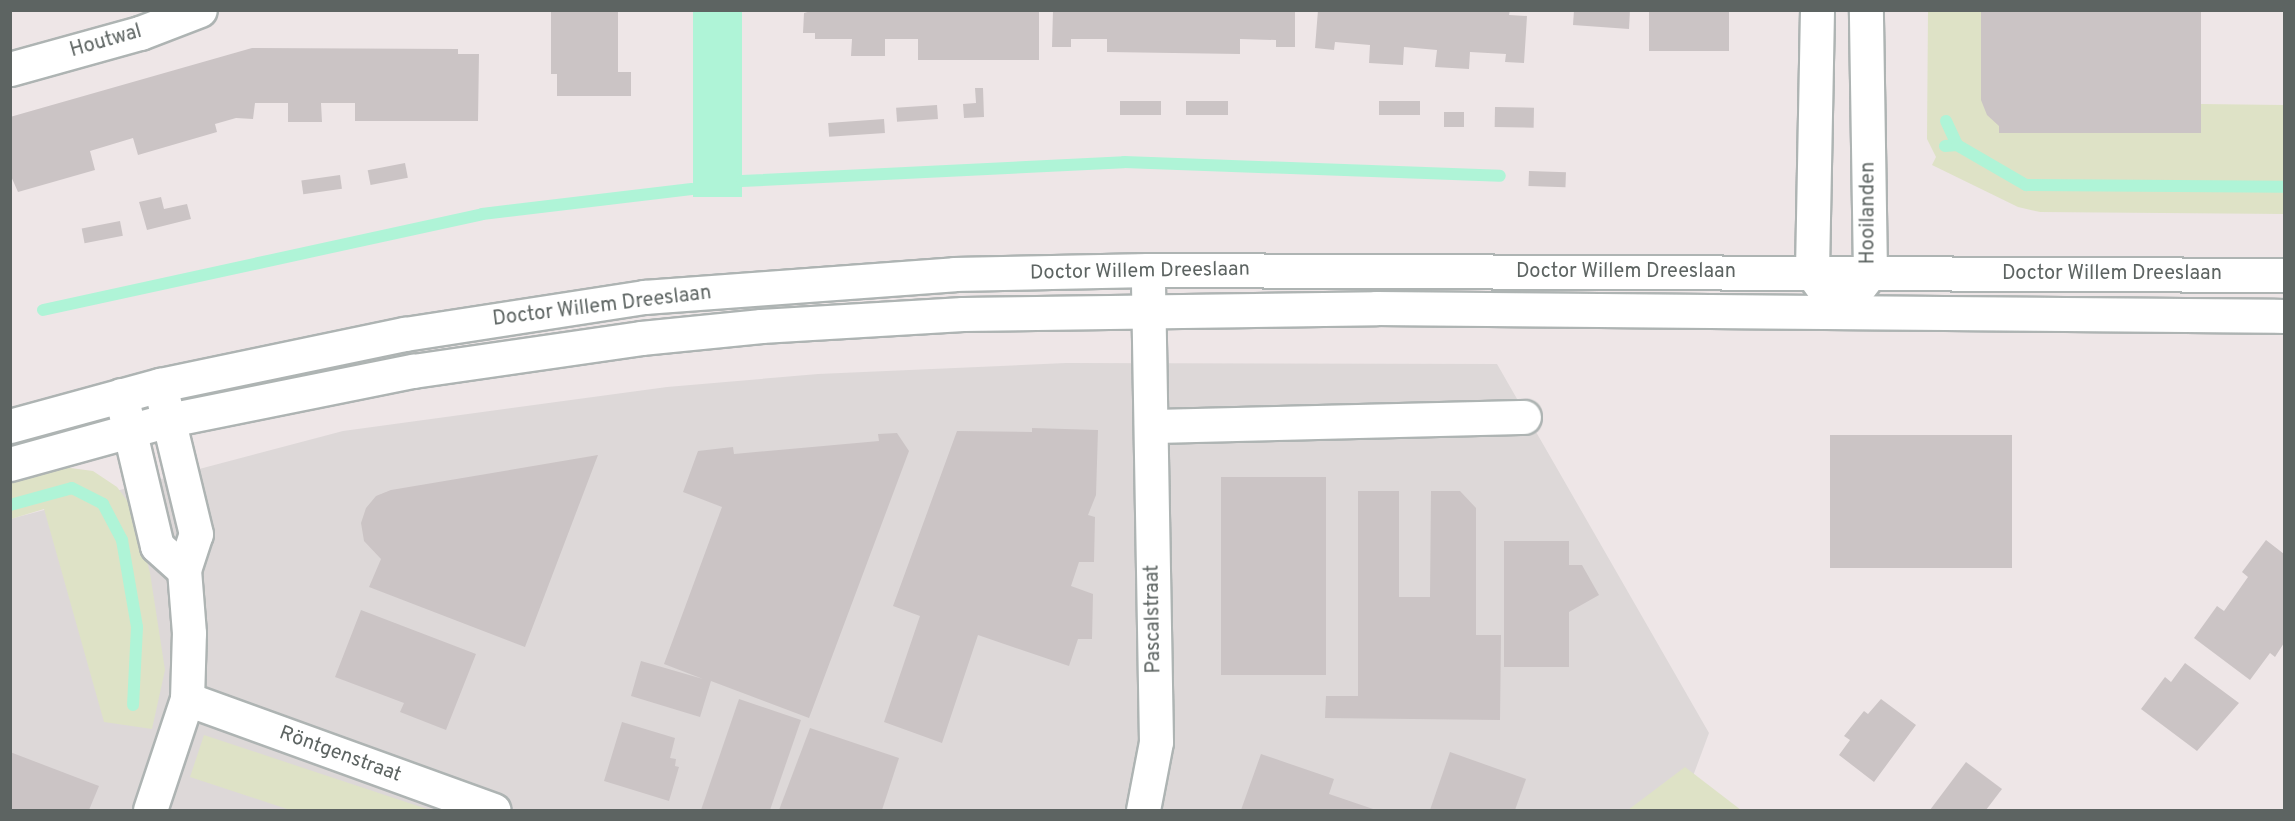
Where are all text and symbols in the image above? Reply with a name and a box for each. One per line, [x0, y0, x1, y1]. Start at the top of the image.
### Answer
street label: Houtwal [67, 20, 145, 64]
street label: Hooilanden [1857, 162, 1881, 264]
street label: Doctor Willem Dreeslaan [1030, 258, 1250, 286]
street label: Doctor Willem Dreeslaan [1516, 260, 1736, 284]
street label: Doctor Willem Dreeslaan [2002, 262, 2222, 286]
street label: Doctor Willem Dreeslaan [491, 282, 713, 332]
street label: Pascalstraat [1141, 564, 1167, 674]
street label: Röntgenstraat [276, 722, 404, 788]

